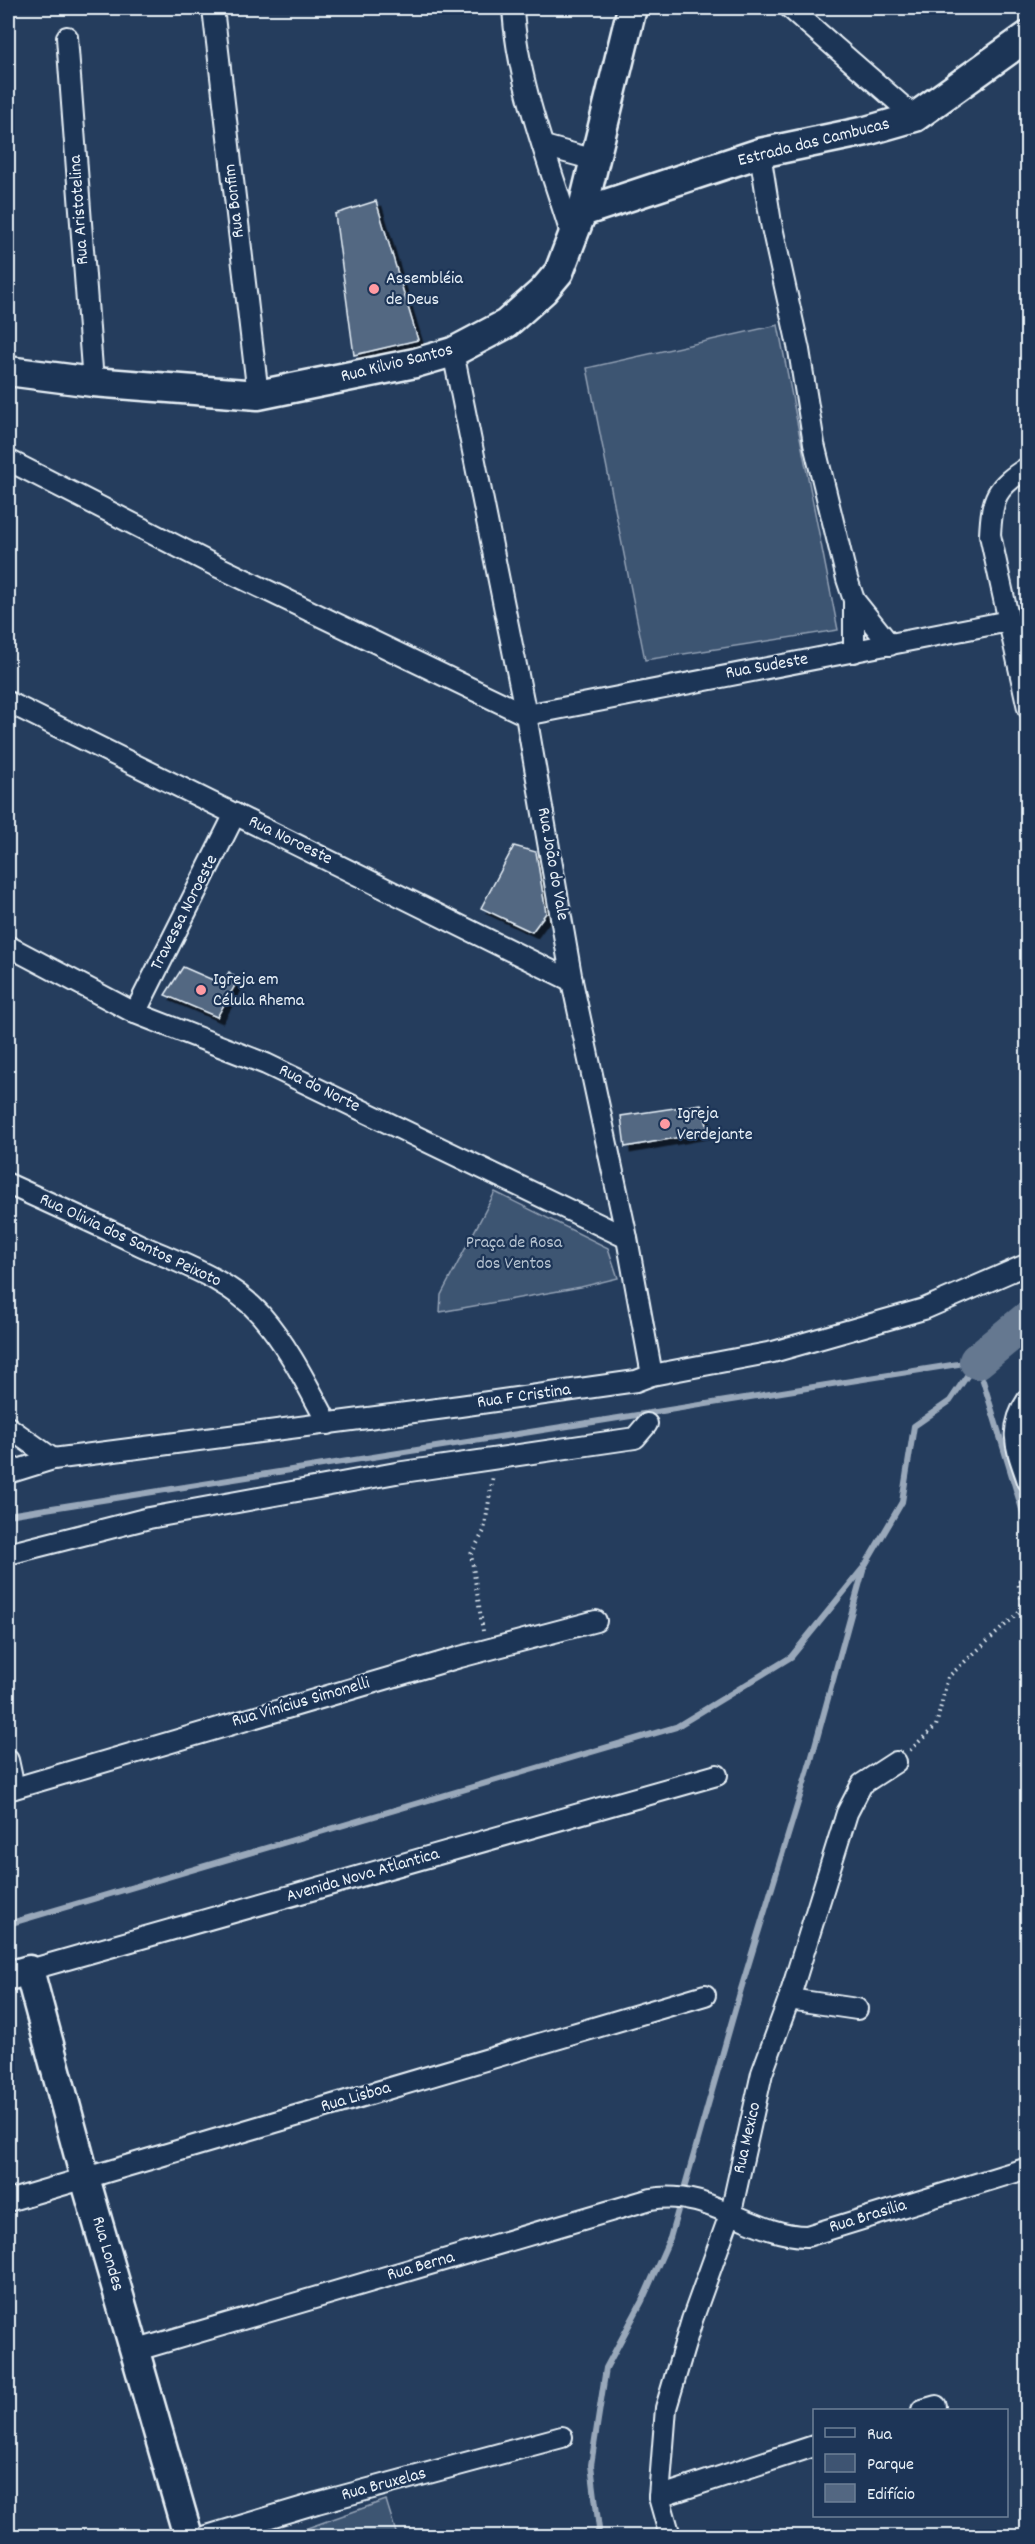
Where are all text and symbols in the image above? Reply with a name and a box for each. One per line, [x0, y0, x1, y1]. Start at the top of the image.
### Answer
street label: Estrada das Cambucas [735, 112, 893, 174]
street label: Rua Aristotelina [64, 154, 96, 266]
street label: Rua Bonfim [218, 162, 252, 240]
place label: Assembléia de Deus [386, 267, 463, 313]
marker: Assembléia de Deus [367, 282, 381, 296]
street label: Rua Kilvio Santos [338, 338, 456, 390]
street label: Rua Sudeste [724, 647, 810, 687]
street label: Rua João do Vale [530, 805, 574, 923]
street label: Rua Noroeste [244, 810, 336, 872]
street label: Travessa Noroeste [145, 851, 225, 975]
place label: Igreja em Célula Rhema [213, 968, 305, 1014]
marker: Igreja em Célula Rhema [194, 983, 208, 997]
street label: Rua do Norte [274, 1059, 364, 1120]
place label: Igreja Verdejante [677, 1102, 753, 1148]
marker: Igreja Verdejante [658, 1117, 672, 1131]
street label: Rua Olivia dos Santos Peixoto [35, 1188, 225, 1294]
park label: Praça de Rosa dos Ventos [466, 1231, 563, 1277]
street label: Rua F Cristina [476, 1378, 573, 1416]
street label: Rua Vinícius Simonelli [229, 1671, 373, 1735]
street label: Avenida Nova Atlantica [284, 1842, 443, 1910]
street label: Rua Lisboa [318, 2076, 394, 2120]
street label: Rua Mexico [728, 2100, 768, 2176]
street label: Rua Brasilia [826, 2193, 910, 2241]
street label: Rua Londes [84, 2214, 130, 2294]
street label: Rua Berna [384, 2245, 458, 2289]
legend [813, 2409, 1008, 2517]
text: Rua [867, 2423, 893, 2448]
text: Parque [867, 2453, 914, 2478]
street label: Rua Bruxelas [339, 2462, 429, 2508]
text: Edifício [867, 2483, 915, 2508]

